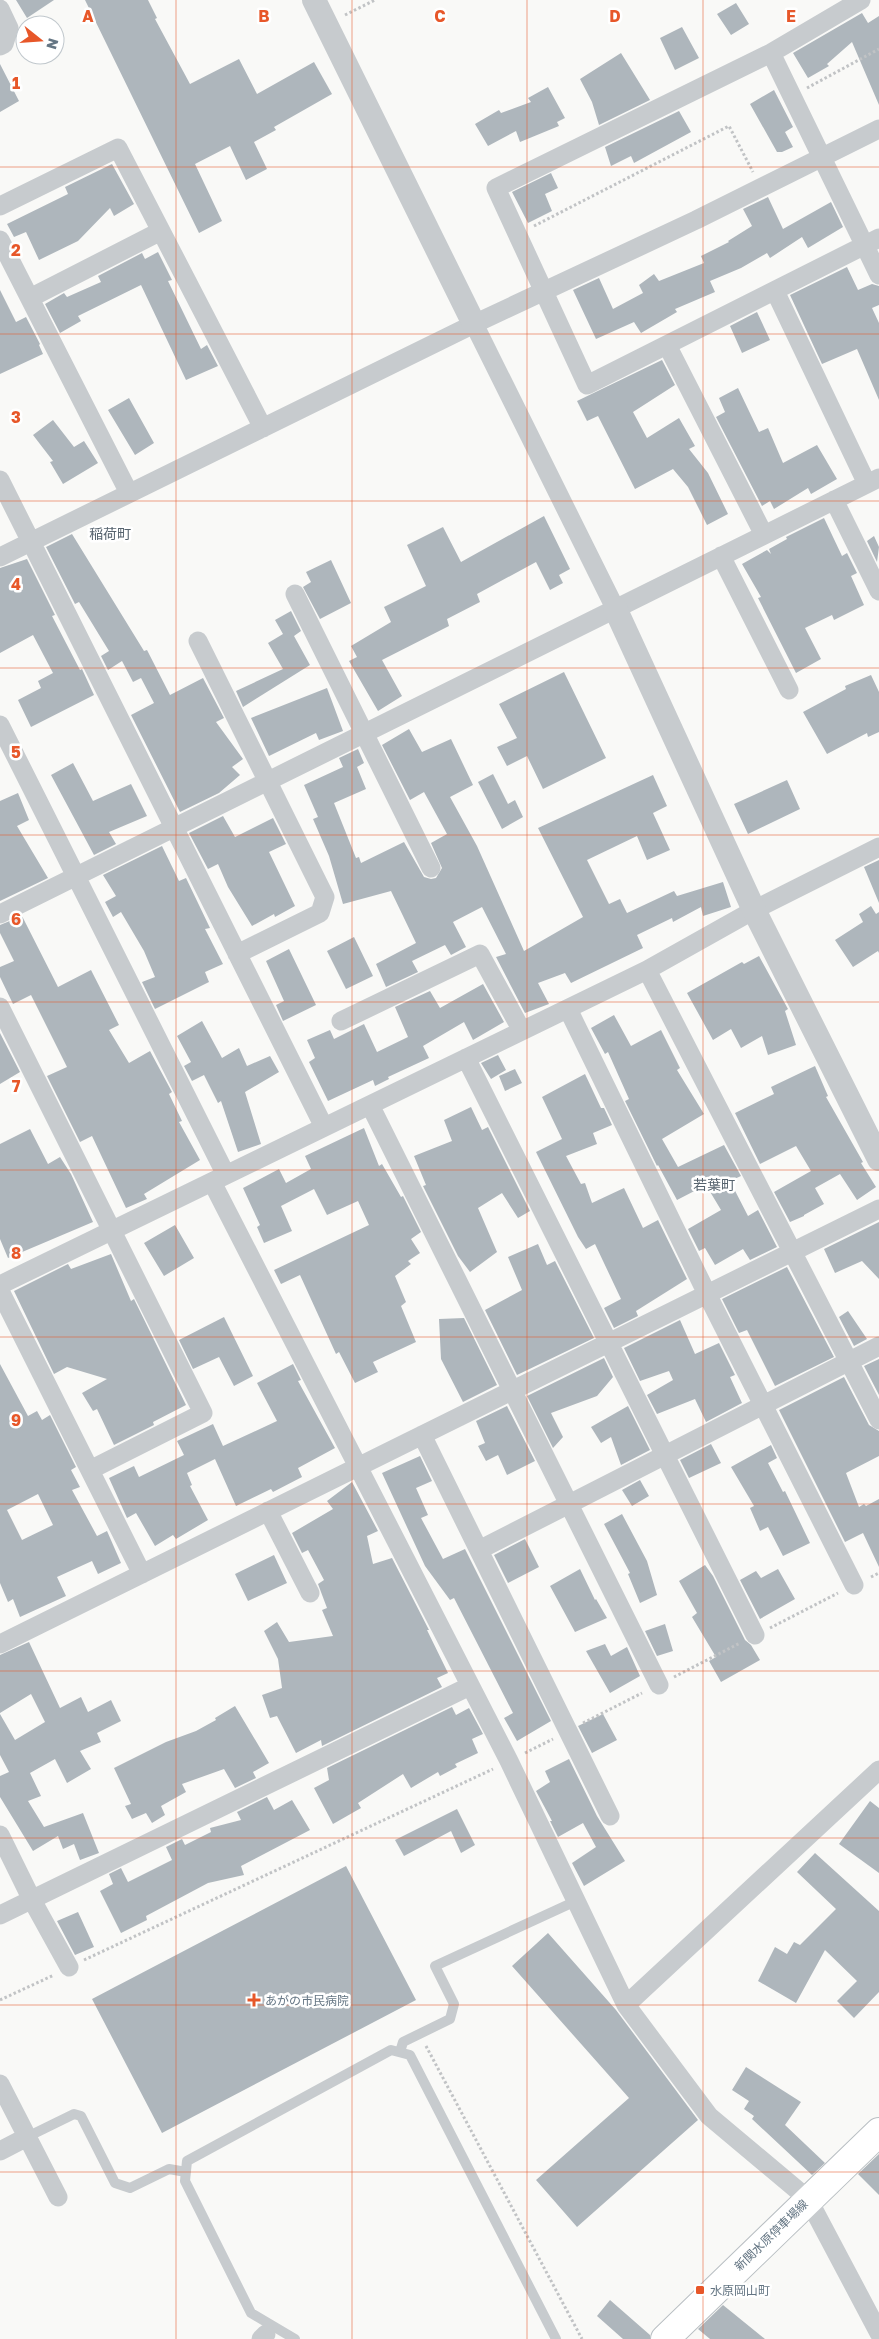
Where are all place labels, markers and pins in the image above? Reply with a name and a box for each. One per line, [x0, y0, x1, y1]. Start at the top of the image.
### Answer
marker: あがの市民病院 [247, 1993, 261, 2007]
place label: あがの市民病院 [265, 1993, 349, 2008]
place label: 水原岡山町 [710, 2283, 770, 2298]
marker: 水原岡山町 [694, 2284, 706, 2296]

